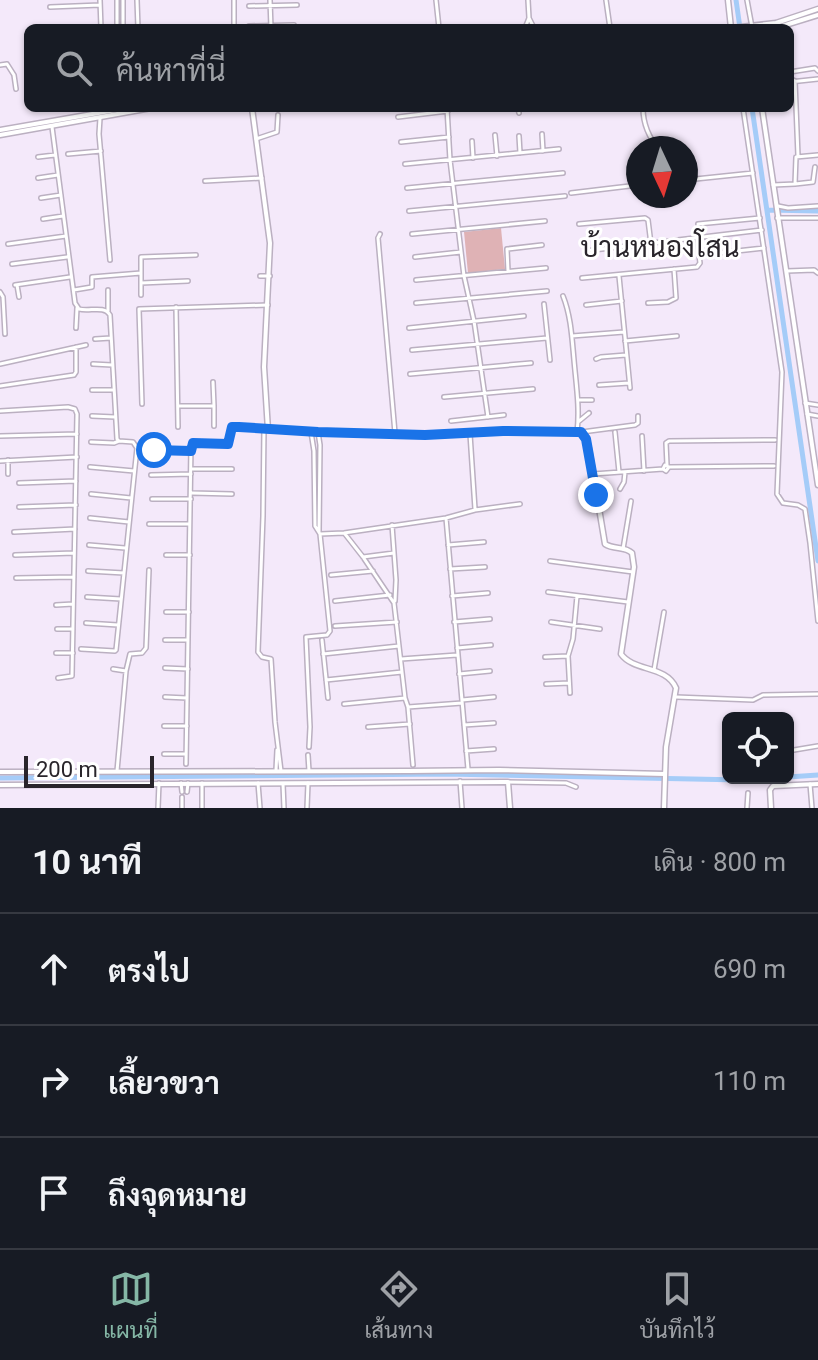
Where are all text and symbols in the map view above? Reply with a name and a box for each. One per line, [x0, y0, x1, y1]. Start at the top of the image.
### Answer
search box [24, 24, 794, 112]
icon: search [52, 46, 96, 90]
text: ค้นหาที่นี่ [116, 53, 226, 88]
north arrow [626, 136, 698, 208]
district label: บ้านหนองโสน [581, 228, 739, 264]
route start [136, 432, 172, 468]
route end [578, 477, 614, 513]
map controls [722, 712, 794, 784]
button: locate [722, 712, 794, 784]
scale bar [24, 752, 154, 788]
text: 200 m [36, 757, 98, 782]
text: 10 นาที [32, 842, 142, 882]
text: เดิน · 800 m [653, 847, 786, 877]
icon: ahead [32, 947, 76, 991]
text: ตรงไป [108, 954, 190, 989]
text: 690 m [713, 954, 786, 984]
icon: right [32, 1059, 76, 1103]
text: เลี้ยวขวา [108, 1066, 220, 1101]
text: 110 m [713, 1066, 786, 1096]
icon: arrive [32, 1171, 76, 1215]
text: ถึงจุดหมาย [108, 1178, 247, 1213]
tab: แผนที่ [103, 1267, 158, 1343]
tab: เส้นทาง [364, 1267, 433, 1343]
tab: บันทึกไว้ [640, 1267, 715, 1343]

